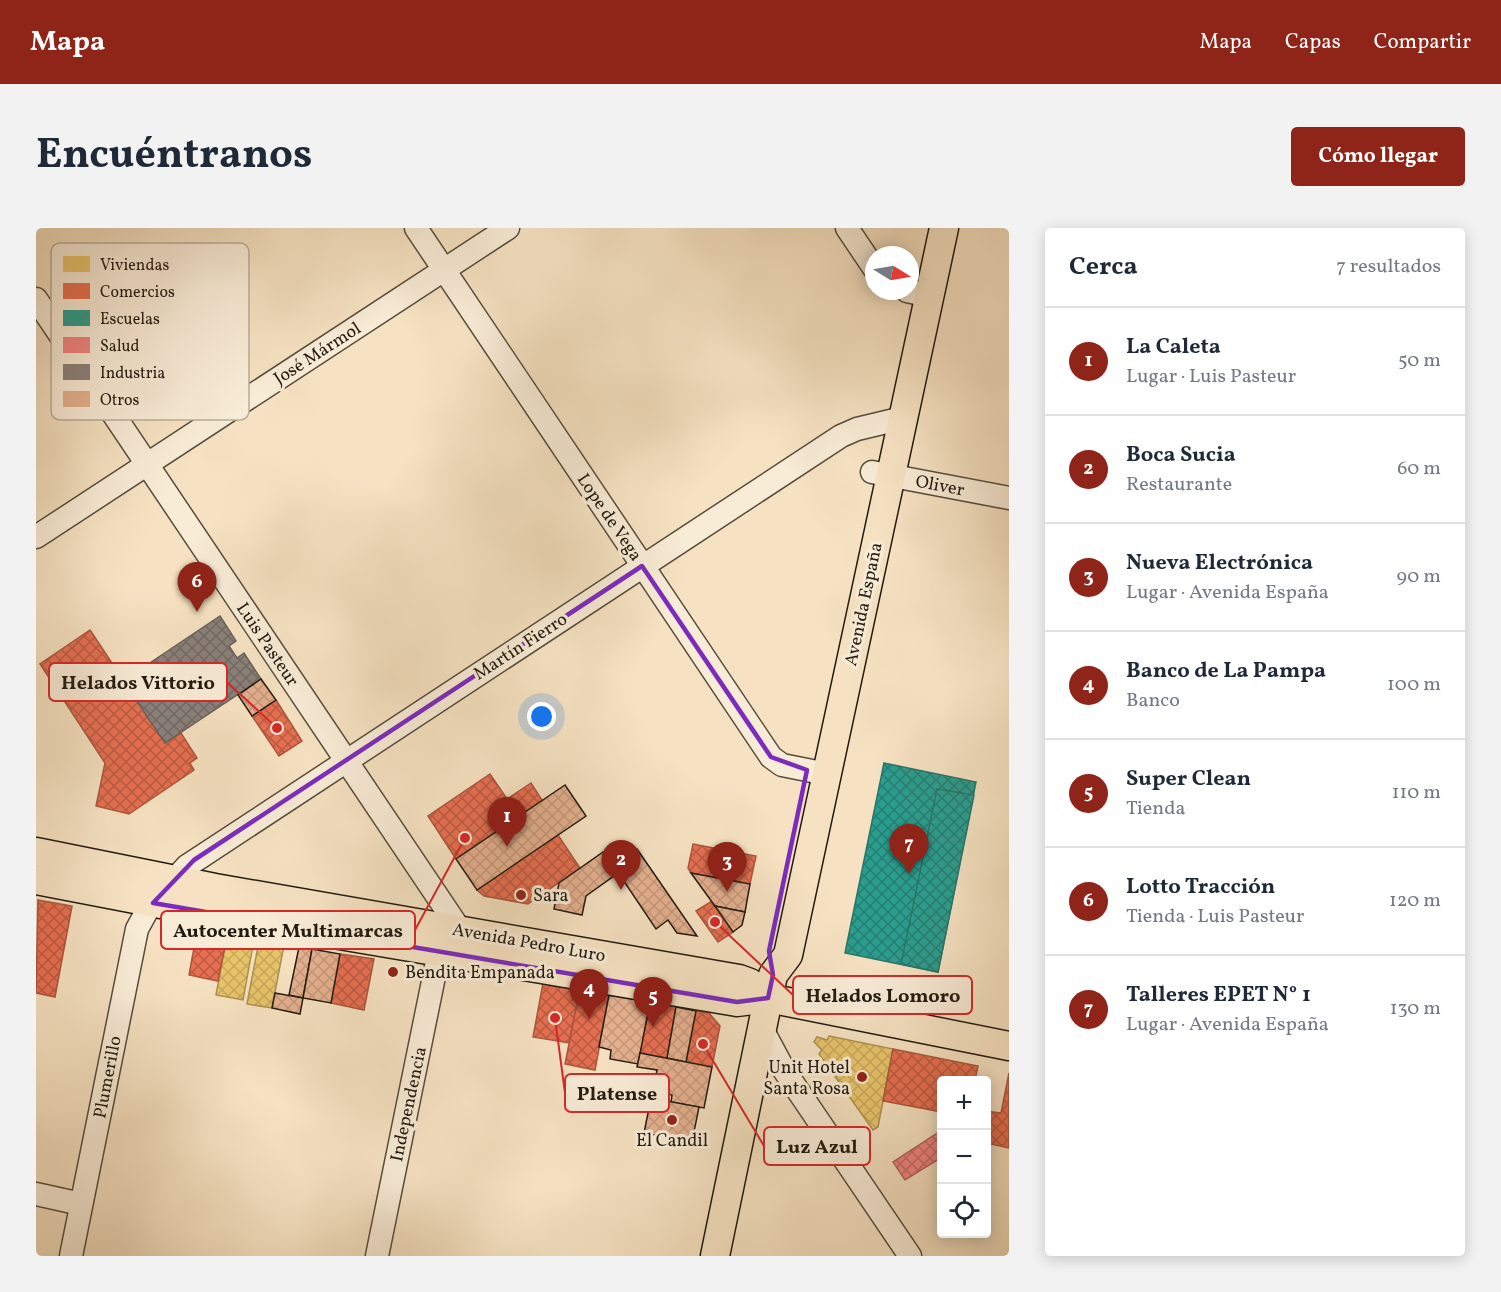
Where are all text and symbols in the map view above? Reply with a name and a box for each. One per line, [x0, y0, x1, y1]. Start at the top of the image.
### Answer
text: Mapa [30, 23, 105, 62]
text: Mapa [1200, 28, 1252, 57]
text: Capas [1285, 28, 1341, 57]
text: Compartir [1374, 28, 1471, 57]
text: Encuéntranos [36, 127, 312, 186]
button: Cómo llegar [1291, 127, 1465, 186]
legend [51, 243, 249, 420]
north arrow [865, 246, 919, 300]
text: Cerca [1069, 249, 1138, 285]
text: 7 resultados [1336, 253, 1441, 281]
text: Viviendas [100, 255, 169, 277]
text: Comercios [100, 282, 175, 304]
text: Escuelas [100, 309, 160, 331]
street label: José Mármol [269, 317, 366, 392]
text: La Caleta [1126, 332, 1221, 363]
text: Salud [100, 336, 140, 358]
text: 1 [1084, 347, 1093, 375]
text: 50 m [1398, 347, 1441, 375]
text: Industria [100, 363, 165, 385]
text: Lugar · Luis Pasteur [1126, 363, 1296, 391]
text: Otros [100, 390, 140, 412]
text: Boca Sucia [1126, 440, 1236, 471]
text: 2 [1083, 455, 1094, 483]
text: 60 m [1397, 455, 1441, 483]
street label: Lope de Vega [570, 469, 647, 567]
street label: Oliver [913, 469, 967, 504]
text: Restaurante [1126, 471, 1232, 499]
street label: Avenida España [839, 540, 890, 668]
text: Nueva Electrónica [1126, 548, 1313, 579]
pin: 6 [178, 562, 216, 612]
text: 3 [1083, 563, 1094, 591]
text: 90 m [1397, 563, 1441, 591]
text: Lugar · Avenida España [1126, 579, 1329, 607]
street label: Luis Pasteur [229, 598, 304, 692]
street label: Martín Fierro [469, 607, 573, 687]
text: Banco de La Pampa [1126, 656, 1326, 687]
callout: Helados Vittorio [49, 663, 227, 701]
text: Helados Vittorio [61, 670, 215, 698]
text: 4 [1082, 671, 1095, 699]
text: 100 m [1387, 671, 1441, 699]
text: Banco [1126, 687, 1180, 715]
your location [527, 702, 556, 731]
text: Super Clean [1126, 764, 1251, 795]
text: 5 [1084, 779, 1093, 807]
text: 110 m [1392, 779, 1441, 807]
text: Tienda [1126, 795, 1185, 823]
pin: 1 [488, 798, 526, 847]
pin: 7 [890, 824, 928, 874]
pin: 2 [602, 840, 640, 890]
pin: 3 [708, 842, 746, 892]
text: Lotto Tracción [1126, 872, 1275, 903]
place label: Sara [533, 884, 568, 909]
text: 6 [1083, 887, 1094, 915]
text: 120 m [1389, 887, 1441, 915]
marker: Sara [514, 888, 528, 902]
text: Tienda · Luis Pasteur [1126, 903, 1304, 931]
callout: Autocenter Multimarcas [161, 911, 415, 949]
text: Autocenter Multimarcas [173, 918, 403, 946]
street label: Avenida Pedro Luro [450, 918, 607, 969]
place label: Bendita Empanada [405, 961, 555, 986]
marker: Bendita Empanada [386, 965, 400, 979]
pin: 4 [570, 970, 608, 1019]
callout: Helados Lomoro [793, 976, 972, 1014]
pin: 5 [634, 978, 672, 1027]
text: Talleres EPET N° 1 [1126, 980, 1311, 1011]
text: Helados Lomoro [805, 983, 961, 1011]
text: 7 [1084, 995, 1093, 1023]
text: 130 m [1390, 995, 1441, 1023]
text: Lugar · Avenida España [1126, 1011, 1329, 1039]
street label: Plumerillo [88, 1034, 129, 1121]
street label: Independencia [385, 1044, 434, 1164]
place label: Unit Hotel Santa Rosa [763, 1056, 850, 1102]
marker: Unit Hotel Santa Rosa [855, 1070, 869, 1084]
callout: Platense [565, 1074, 669, 1112]
map controls [937, 1076, 991, 1238]
button: + [937, 1076, 991, 1130]
text: Platense [577, 1081, 657, 1109]
marker: El Candil [665, 1113, 679, 1127]
callout: Luz Azul [764, 1127, 870, 1165]
place label: El Candil [636, 1129, 708, 1154]
button: − [937, 1130, 991, 1184]
text: Luz Azul [776, 1134, 858, 1162]
button: locate [937, 1184, 991, 1238]

